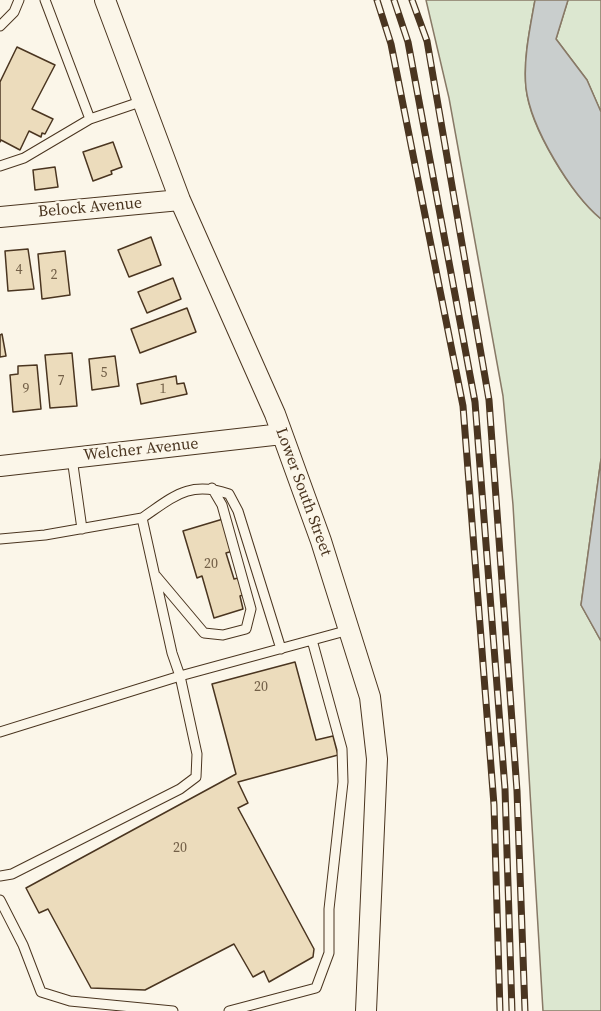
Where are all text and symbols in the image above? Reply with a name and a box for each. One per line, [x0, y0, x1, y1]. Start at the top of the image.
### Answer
street label: Belock Avenue [37, 194, 143, 222]
house number: 4 [16, 262, 22, 278]
house number: 2 [51, 267, 57, 283]
house number: 5 [101, 365, 107, 381]
house number: 7 [58, 373, 64, 389]
house number: 9 [23, 381, 29, 397]
house number: 1 [160, 381, 166, 397]
street label: Lower South Street [271, 425, 335, 559]
street label: Welcher Avenue [83, 434, 199, 466]
house number: 20 [204, 556, 218, 572]
house number: 20 [254, 679, 268, 695]
house number: 20 [173, 840, 187, 856]

